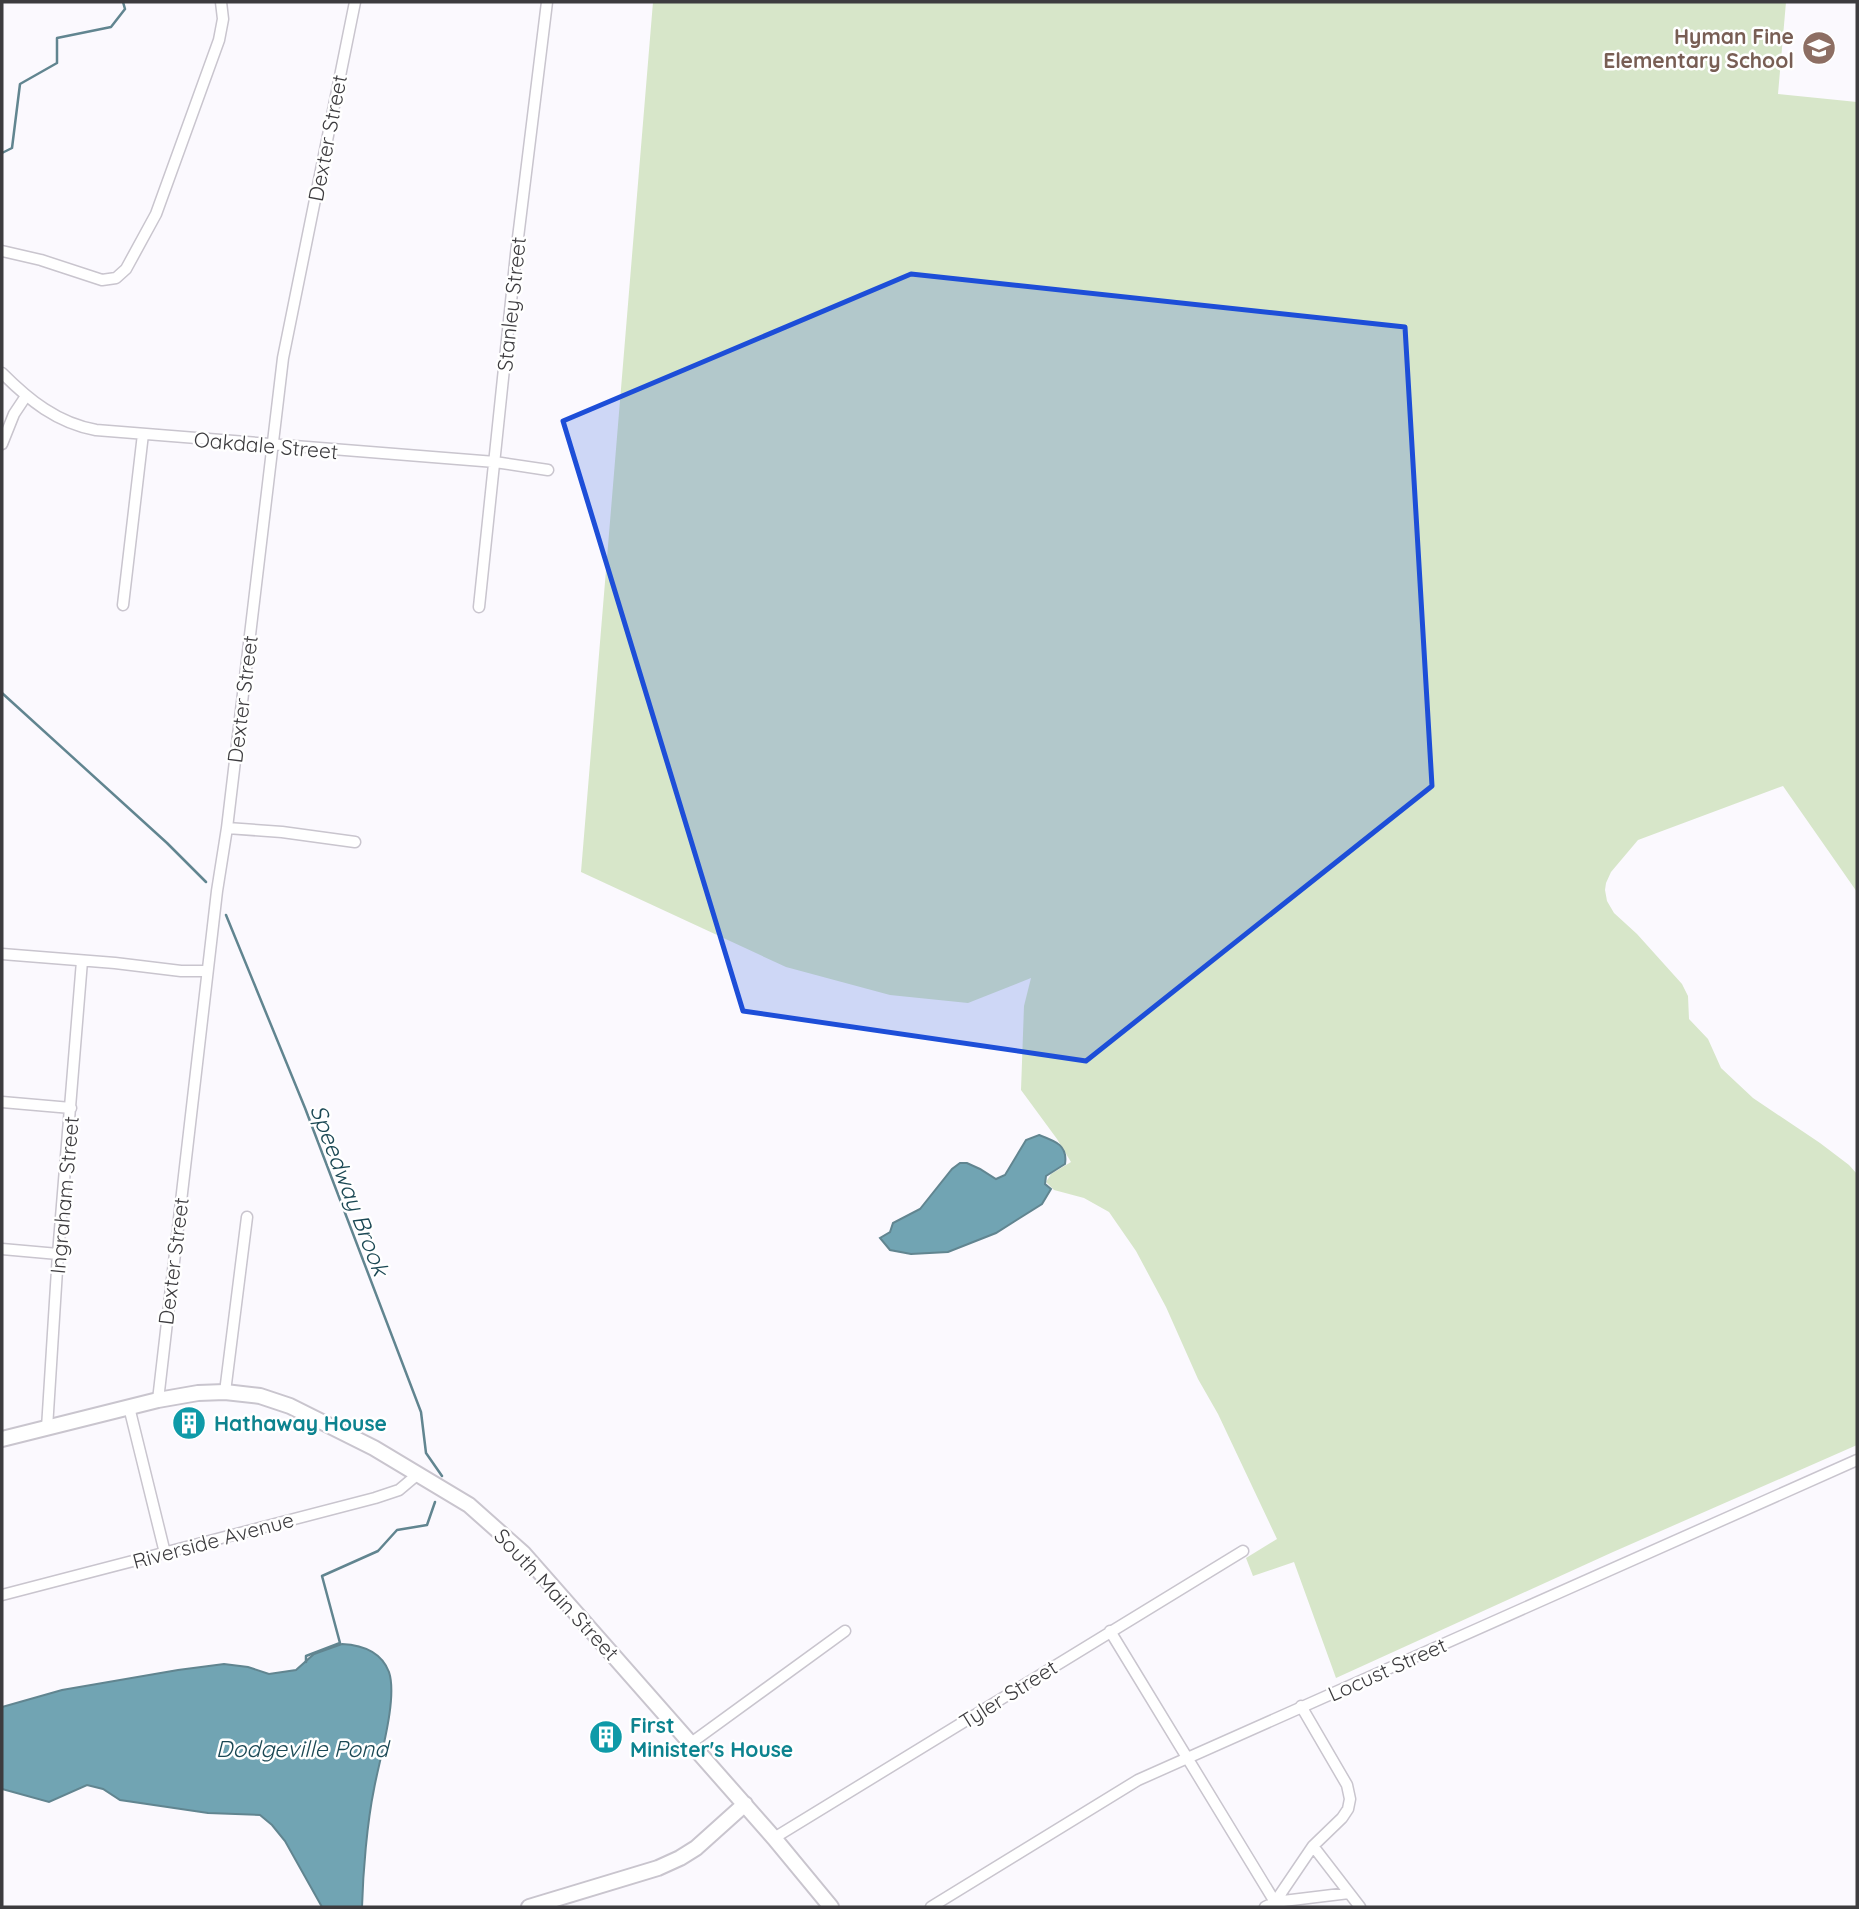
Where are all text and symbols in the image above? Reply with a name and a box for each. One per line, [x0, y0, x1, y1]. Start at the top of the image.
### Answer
place label: Hyman Fine Elementary School [1603, 23, 1794, 73]
school or university icon: Hyman Fine Elementary School [1800, 29, 1838, 67]
street label: Dexter Street [302, 73, 352, 203]
street label: Stanley Street [491, 235, 531, 373]
street label: Oakdale Street [193, 426, 339, 464]
street label: Dexter Street [221, 634, 263, 764]
water label: Speedway Brook [304, 1100, 397, 1281]
street label: Ingraham Street [44, 1115, 84, 1275]
street label: Dexter Street [152, 1196, 194, 1326]
building icon: Hathaway House [170, 1404, 208, 1442]
place label: Hathaway House [214, 1410, 387, 1436]
street label: Riverside Avenue [129, 1506, 297, 1574]
street label: South Main Street [489, 1523, 625, 1665]
street label: Locust Street [1324, 1631, 1450, 1707]
street label: Tyler Street [954, 1654, 1062, 1734]
place label: First Minister's House [630, 1712, 793, 1762]
building icon: First Minister's House [587, 1718, 625, 1756]
water label: Dodgeville Pond [216, 1734, 391, 1763]

